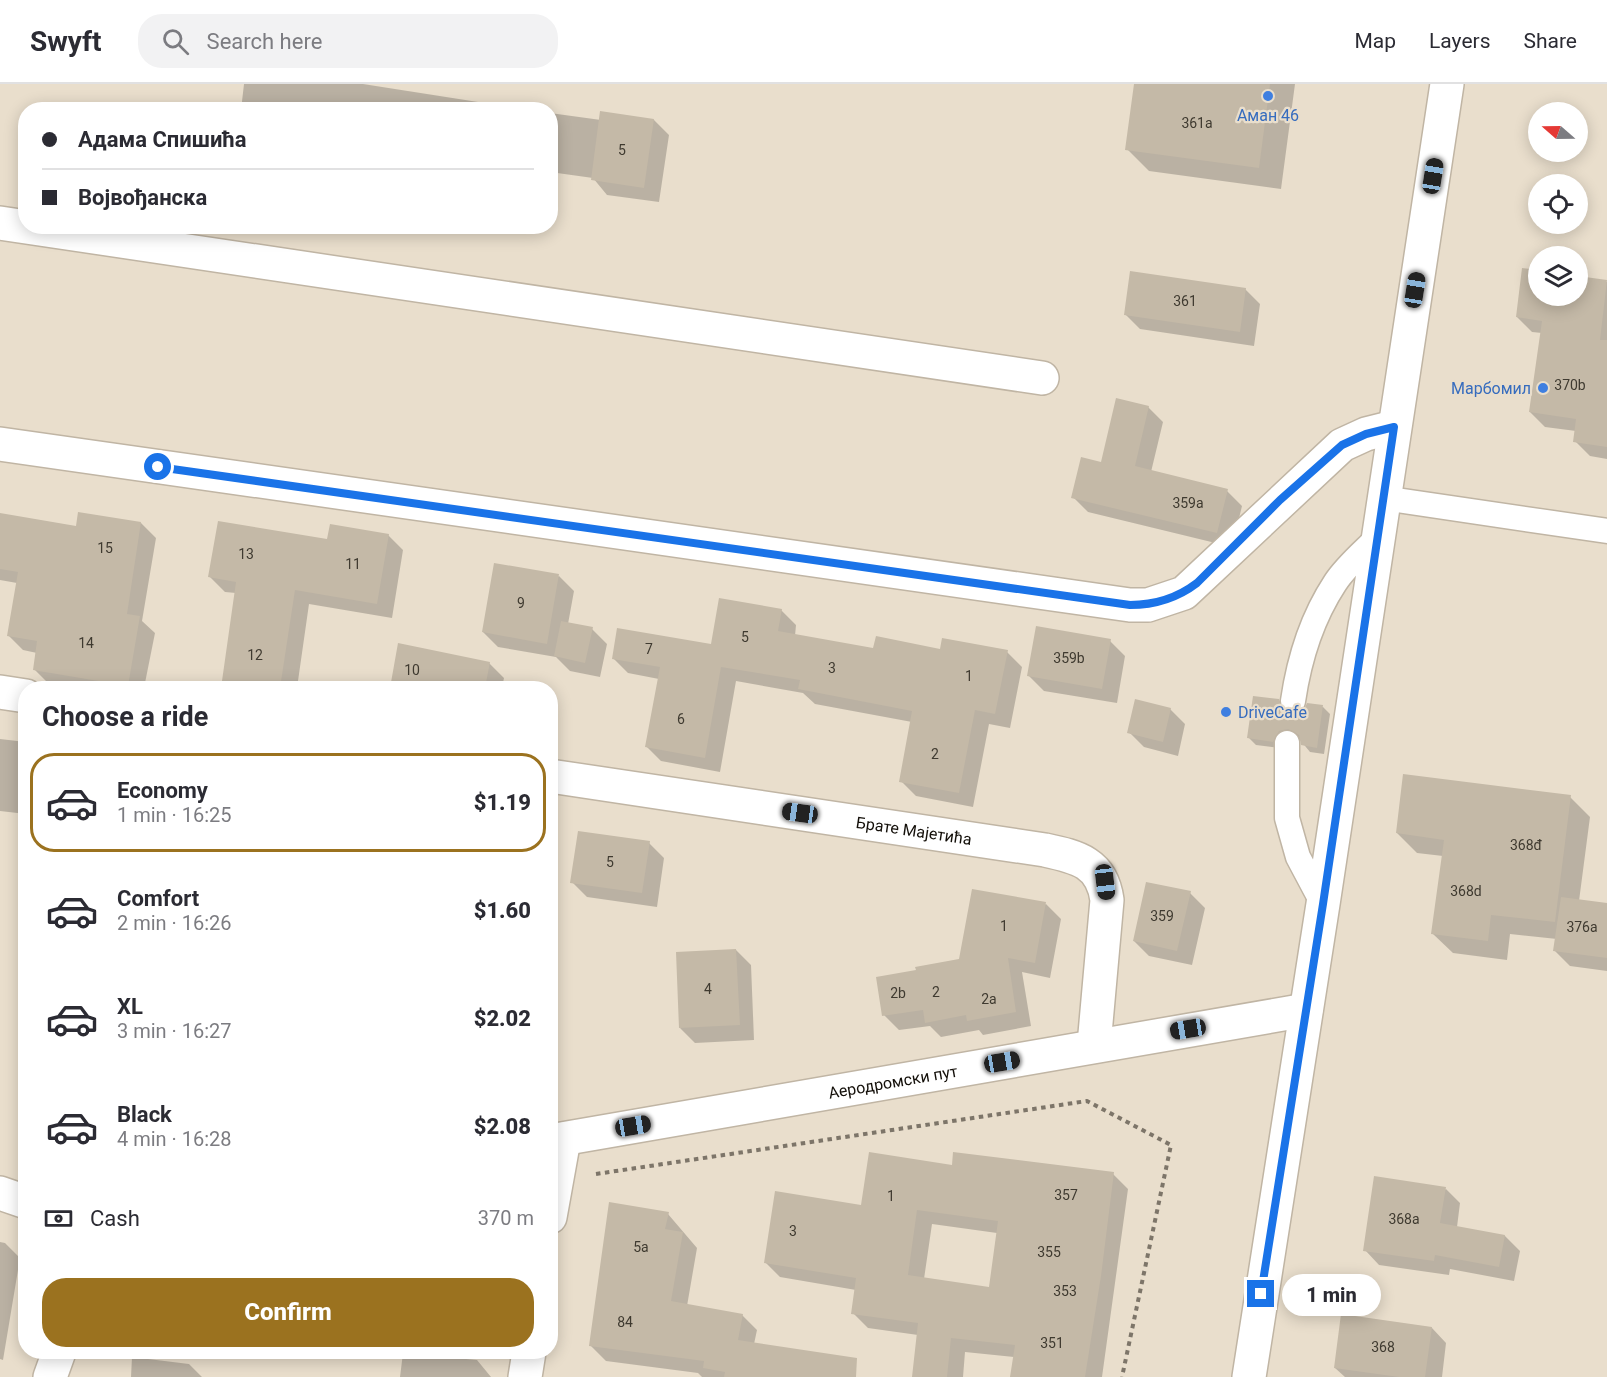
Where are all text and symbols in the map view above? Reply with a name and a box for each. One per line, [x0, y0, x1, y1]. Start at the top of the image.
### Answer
search box [138, 14, 558, 68]
text: Swyft [30, 25, 102, 58]
icon: search [159, 25, 192, 58]
text: Search here [207, 29, 322, 54]
text: Map [1354, 29, 1396, 53]
text: Layers [1429, 29, 1490, 53]
text: Share [1523, 29, 1577, 53]
marker: Аман 46 [1261, 89, 1275, 103]
north arrow [1528, 102, 1588, 162]
map controls [1528, 102, 1588, 306]
place label: Аман 46 [1237, 106, 1299, 125]
house number: 361a [1181, 115, 1213, 131]
text: Адама Спишића [78, 127, 247, 152]
house number: 5 [618, 142, 626, 158]
car [1421, 157, 1445, 195]
button: locate [1528, 174, 1588, 234]
text: Војвођанска [78, 185, 207, 210]
button: layers [1528, 246, 1588, 306]
car [1403, 271, 1427, 309]
house number: 361 [1173, 293, 1197, 309]
house number: 370b [1554, 377, 1586, 393]
place label: Марбомил [1451, 379, 1531, 398]
marker: Марбомил [1536, 381, 1550, 395]
route start [144, 453, 171, 480]
house number: 359a [1172, 495, 1204, 511]
house number: 15 [97, 540, 113, 556]
house number: 13 [238, 546, 254, 562]
house number: 11 [345, 556, 361, 572]
house number: 9 [517, 595, 525, 611]
house number: 5 [741, 629, 749, 645]
house number: 14 [78, 635, 94, 651]
house number: 7 [645, 641, 653, 657]
house number: 12 [247, 647, 263, 663]
house number: 359b [1053, 650, 1085, 666]
house number: 3 [828, 660, 836, 676]
house number: 10 [404, 662, 420, 678]
house number: 1 [965, 668, 973, 684]
text: Choose a ride [42, 701, 208, 733]
place label: DriveCafe [1238, 703, 1307, 722]
marker: DriveCafe [1219, 705, 1233, 719]
house number: 6 [677, 711, 685, 727]
house number: 2 [931, 746, 939, 762]
icon: car [45, 776, 99, 830]
text: Economy [117, 778, 208, 803]
text: $1.19 [474, 790, 531, 815]
car [781, 802, 819, 824]
text: 1 min · 16:25 [117, 803, 232, 827]
street label: Брате Мајетића [855, 813, 973, 849]
house number: 368đ [1510, 837, 1543, 853]
house number: 5 [606, 854, 614, 870]
car [1094, 863, 1116, 901]
house number: 368d [1450, 883, 1482, 899]
icon: car [45, 884, 99, 938]
text: Comfort [117, 886, 199, 911]
text: $1.60 [474, 898, 531, 923]
house number: 359 [1150, 908, 1174, 924]
text: 2 min · 16:26 [117, 911, 232, 935]
house number: 1 [1000, 918, 1008, 934]
house number: 376a [1566, 919, 1598, 935]
house number: 4 [704, 981, 712, 997]
house number: 2 [932, 984, 940, 1000]
house number: 2b [890, 985, 906, 1001]
house number: 2a [981, 991, 997, 1007]
icon: car [45, 992, 99, 1046]
text: XL [117, 994, 143, 1019]
text: $2.02 [474, 1006, 531, 1031]
car [1169, 1017, 1207, 1041]
text: 3 min · 16:27 [117, 1019, 232, 1043]
car [983, 1050, 1021, 1074]
street label: Аеродромски пут [827, 1061, 959, 1103]
icon: car [45, 1100, 99, 1154]
text: Black [117, 1102, 172, 1127]
text: $2.08 [474, 1114, 531, 1139]
car [614, 1114, 652, 1138]
text: 4 min · 16:28 [117, 1127, 232, 1151]
house number: 357 [1054, 1187, 1078, 1203]
house number: 1 [887, 1188, 895, 1204]
icon: cash [42, 1202, 75, 1235]
text: Cash [90, 1206, 140, 1231]
text: 370 m [478, 1206, 534, 1230]
house number: 368a [1388, 1211, 1420, 1227]
house number: 3 [789, 1223, 797, 1239]
house number: 5a [633, 1239, 649, 1255]
house number: 355 [1037, 1244, 1061, 1260]
callout: 1 min [1282, 1273, 1381, 1315]
button: Confirm [42, 1278, 534, 1347]
route end [1247, 1280, 1274, 1307]
house number: 353 [1053, 1283, 1077, 1299]
text: 1 min [1306, 1283, 1357, 1307]
house number: 84 [617, 1314, 633, 1330]
house number: 351 [1040, 1335, 1064, 1351]
house number: 368 [1371, 1339, 1395, 1355]

